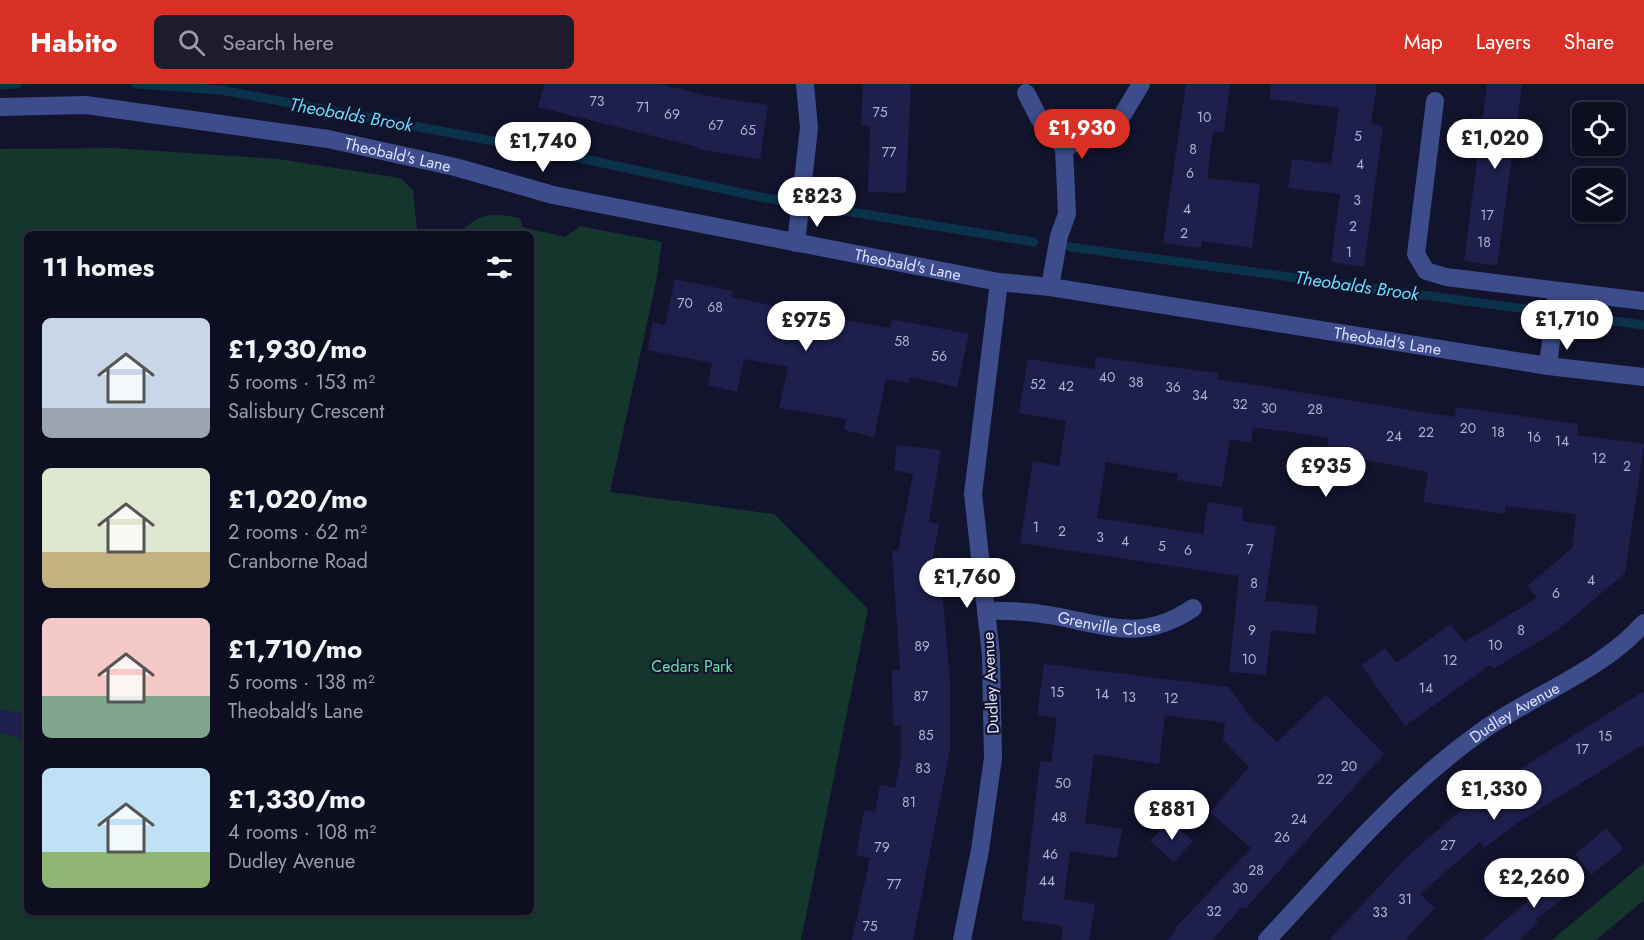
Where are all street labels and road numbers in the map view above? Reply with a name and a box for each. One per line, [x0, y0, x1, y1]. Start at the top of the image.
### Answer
street label: Theobald's Lane [342, 132, 453, 178]
street label: Theobald's Lane [852, 243, 963, 286]
street label: Theobald's Lane [1332, 321, 1443, 361]
street label: Grenville Close [1055, 606, 1163, 641]
street label: Dudley Avenue [976, 632, 1005, 734]
street label: Dudley Avenue [1465, 676, 1564, 749]

